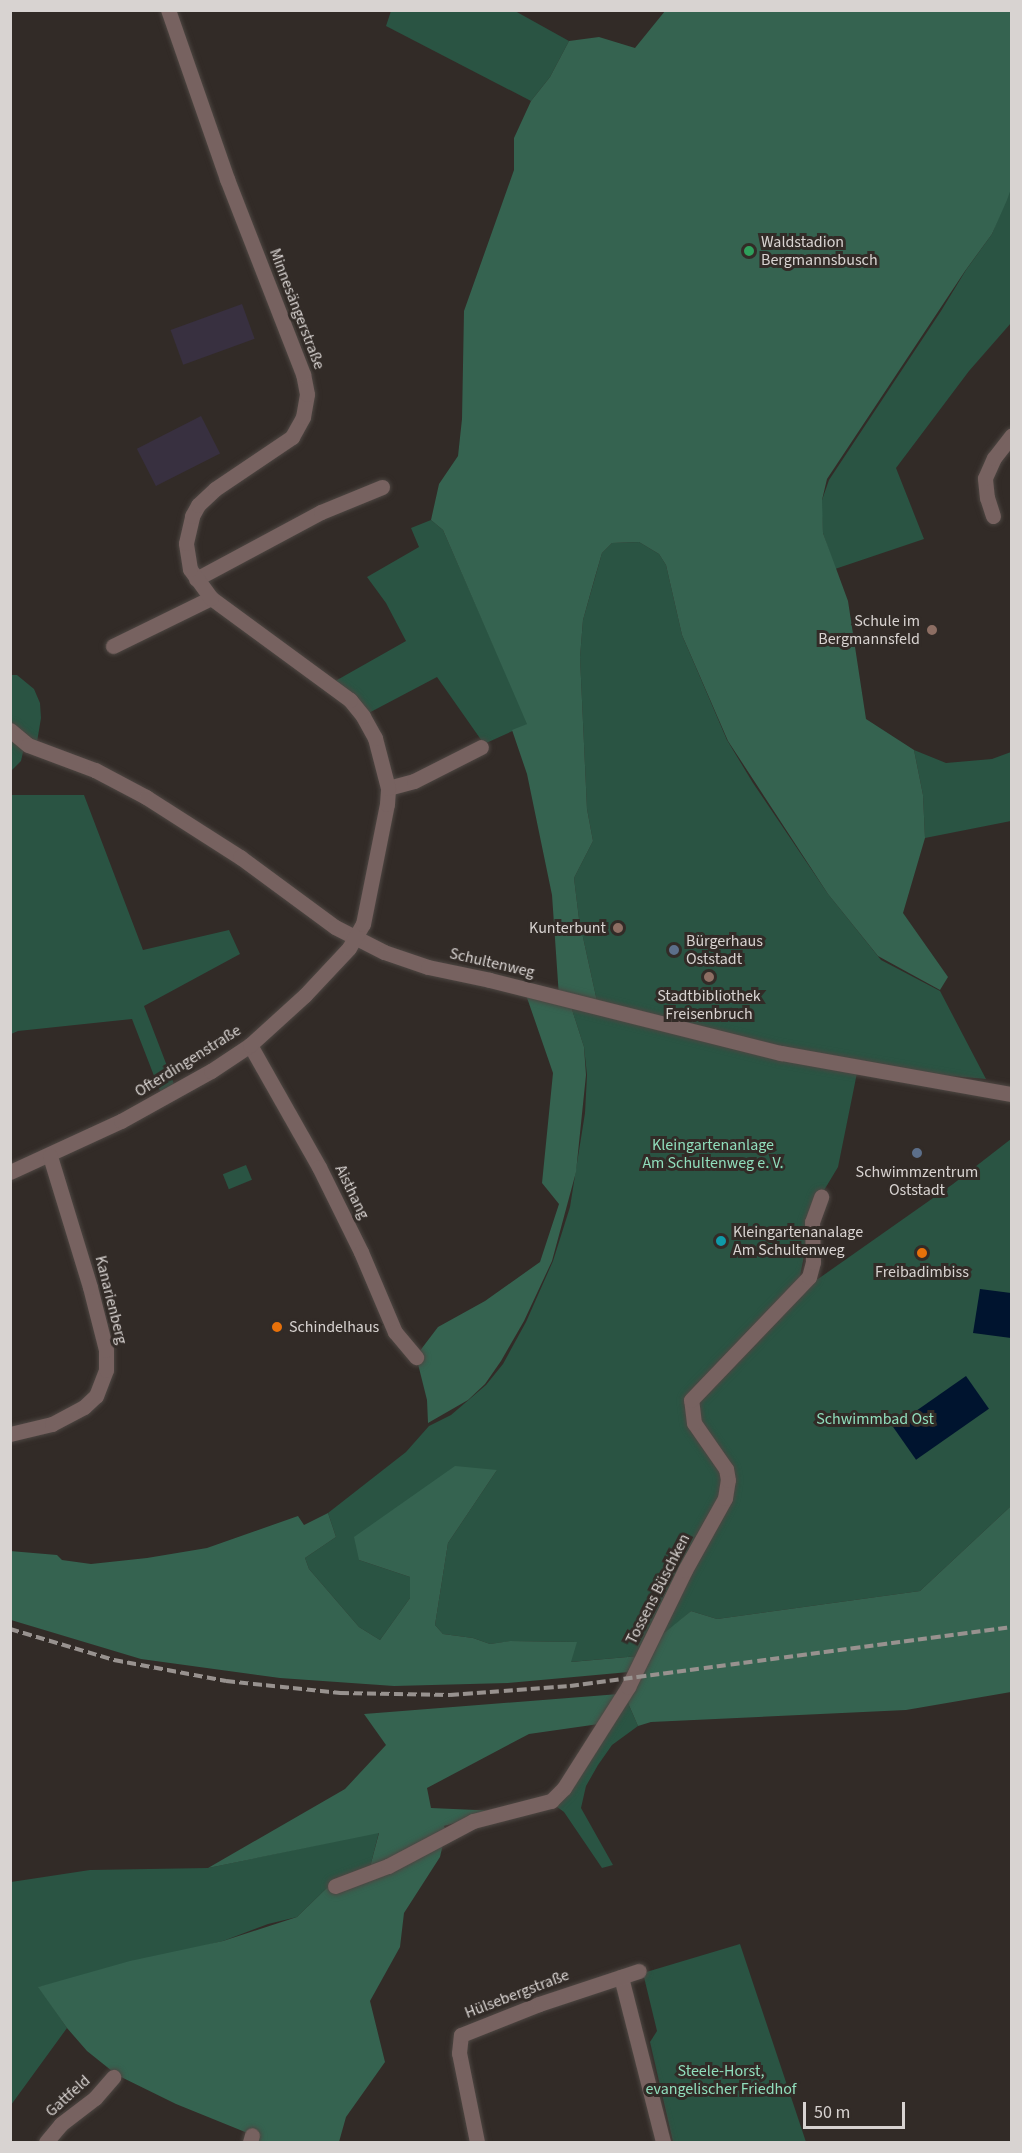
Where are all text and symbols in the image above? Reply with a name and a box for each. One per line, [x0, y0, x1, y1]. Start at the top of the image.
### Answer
place label: Waldstadion Bergmannsbusch [761, 232, 878, 270]
marker: Waldstadion Bergmannsbusch [742, 244, 756, 258]
street label: Minnesängerstraße [265, 246, 329, 372]
place label: Schule im Bergmannsfeld [818, 611, 920, 649]
marker: Schule im Bergmannsfeld [925, 623, 939, 637]
place label: Kunterbunt [529, 918, 606, 938]
marker: Kunterbunt [611, 921, 625, 935]
place label: Bürgerhaus Oststadt [686, 931, 763, 969]
marker: Bürgerhaus Oststadt [667, 943, 681, 957]
street label: Schultenweg [448, 944, 536, 982]
marker: Stadtbibliothek Freisenbruch [702, 970, 716, 984]
place label: Stadtbibliothek Freisenbruch [657, 986, 761, 1024]
street label: Ofterdingenstraße [131, 1021, 245, 1101]
park label: Kleingartenanlage Am Schultenweg e. V. [642, 1135, 784, 1173]
marker: Schwimmzentrum Oststadt [910, 1146, 924, 1160]
street label: Aisthang [331, 1162, 373, 1222]
place label: Schwimmzentrum Oststadt [856, 1162, 978, 1200]
place label: Kleingartenanalage Am Schultenweg [733, 1222, 863, 1260]
marker: Kleingartenanalage Am Schultenweg [714, 1234, 728, 1248]
marker: Freibadimbiss [915, 1246, 929, 1260]
street label: Kanarienberg [91, 1254, 131, 1346]
place label: Freibadimbiss [875, 1262, 969, 1282]
place label: Schindelhaus [289, 1317, 379, 1337]
marker: Schindelhaus [270, 1320, 284, 1334]
park label: Schwimmbad Ost [816, 1409, 934, 1429]
street label: Tossens Büschken [622, 1531, 694, 1647]
street label: Hülsebergstraße [462, 1965, 572, 2023]
park label: Steele-Horst, evangelischer Friedhof [645, 2061, 797, 2099]
street label: Gattfeld [42, 2071, 94, 2121]
scale bar [806, 2090, 908, 2128]
text: 50 m [814, 2100, 850, 2125]

